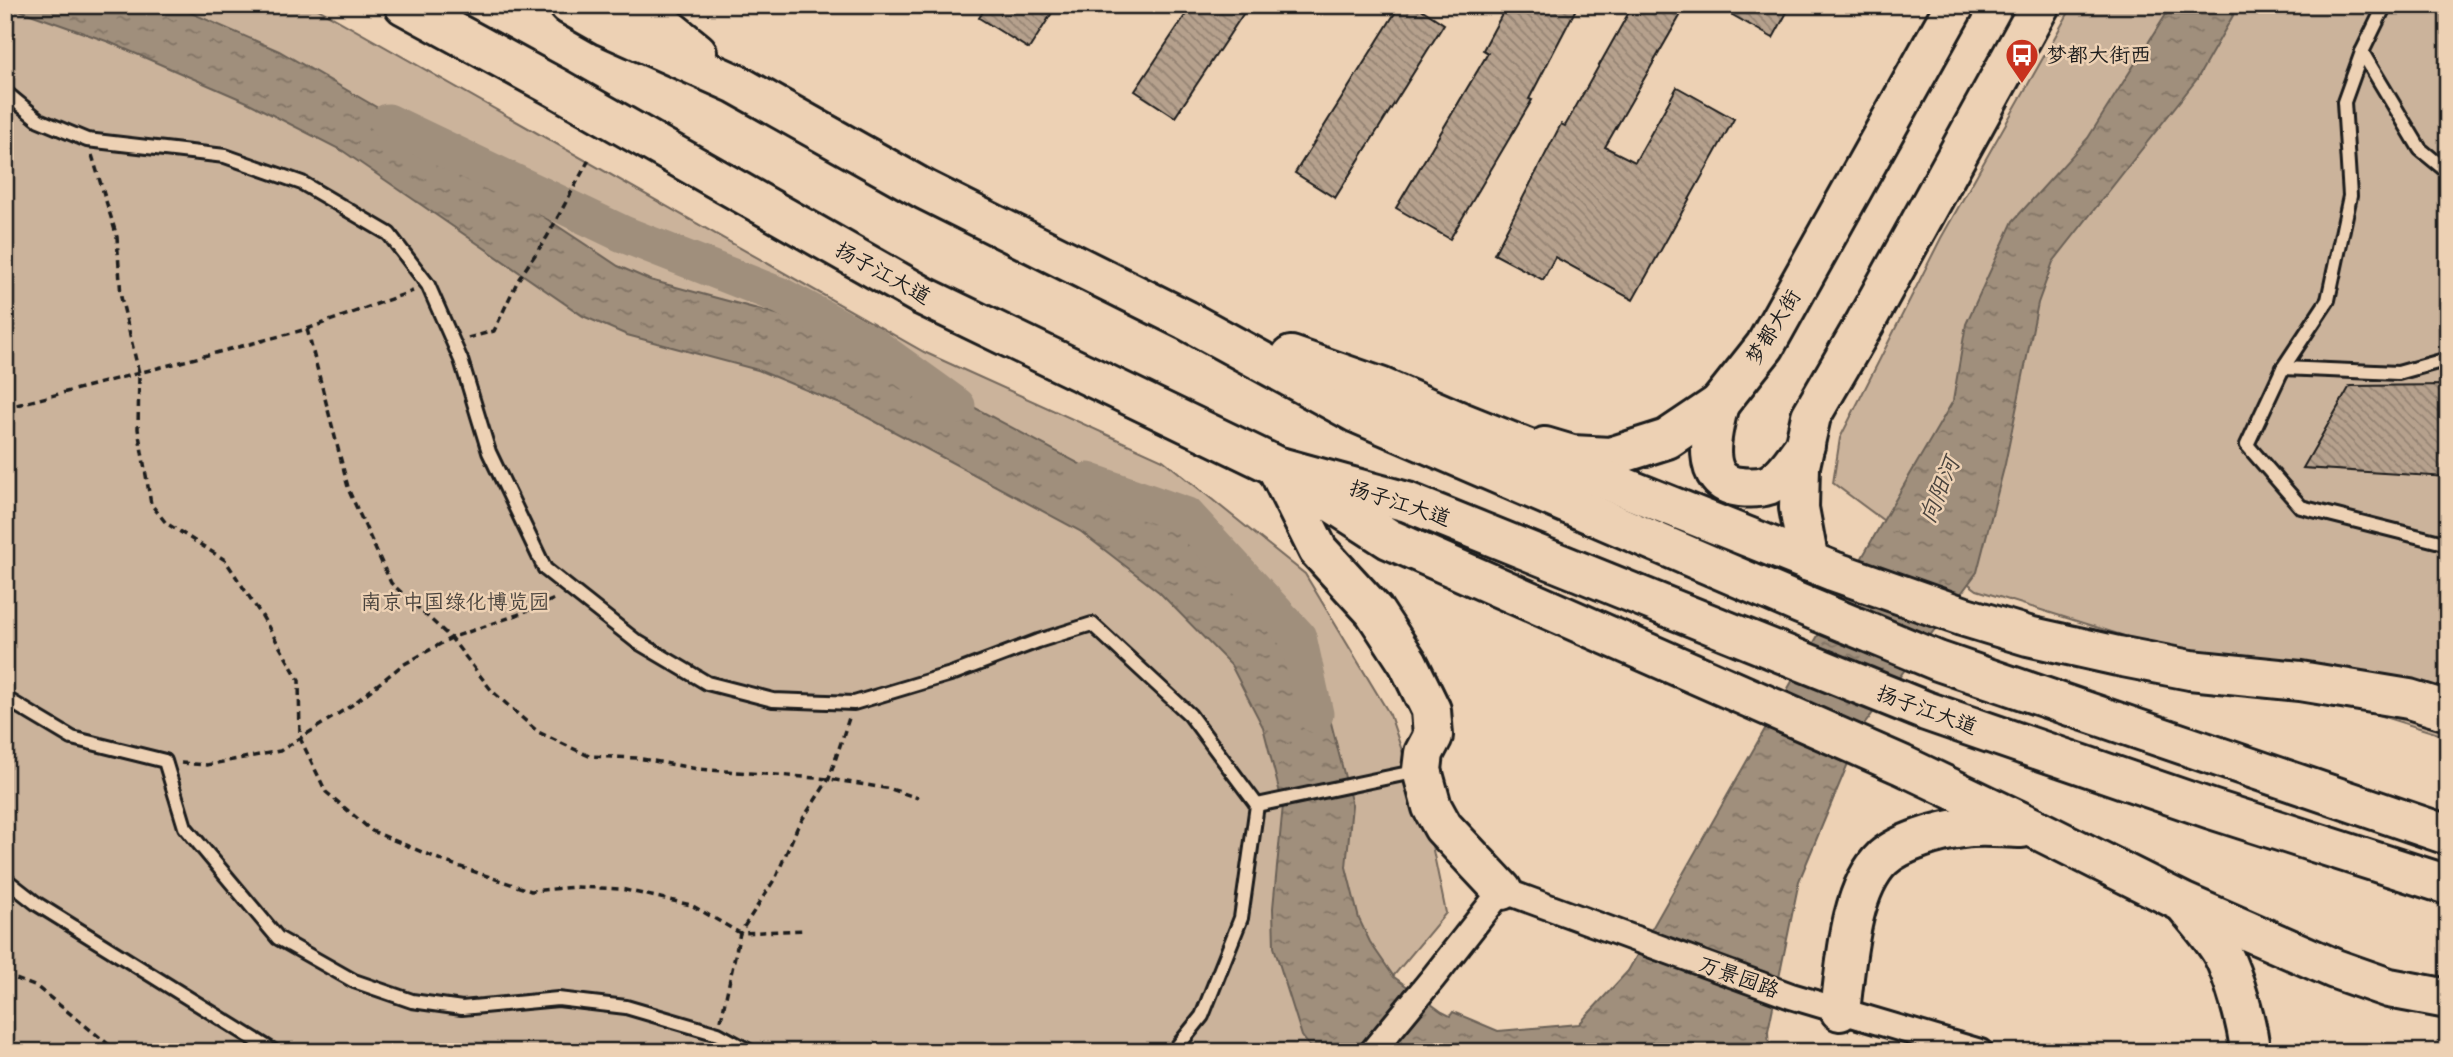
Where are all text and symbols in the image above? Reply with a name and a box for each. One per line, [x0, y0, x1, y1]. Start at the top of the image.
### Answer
bus stop icon: 梦都大街西 [2003, 36, 2041, 85]
place label: 梦都大街西 [2046, 42, 2151, 69]
street label: 扬子江大道 [830, 236, 935, 311]
street label: 梦都大街 [1740, 284, 1807, 370]
water label: 向阳河 [1913, 449, 1968, 528]
street label: 扬子江大道 [1346, 474, 1454, 533]
park label: 南京中国绿化博览园 [361, 589, 550, 616]
street label: 扬子江大道 [1873, 680, 1981, 741]
street label: 万景园路 [1695, 950, 1783, 1005]

